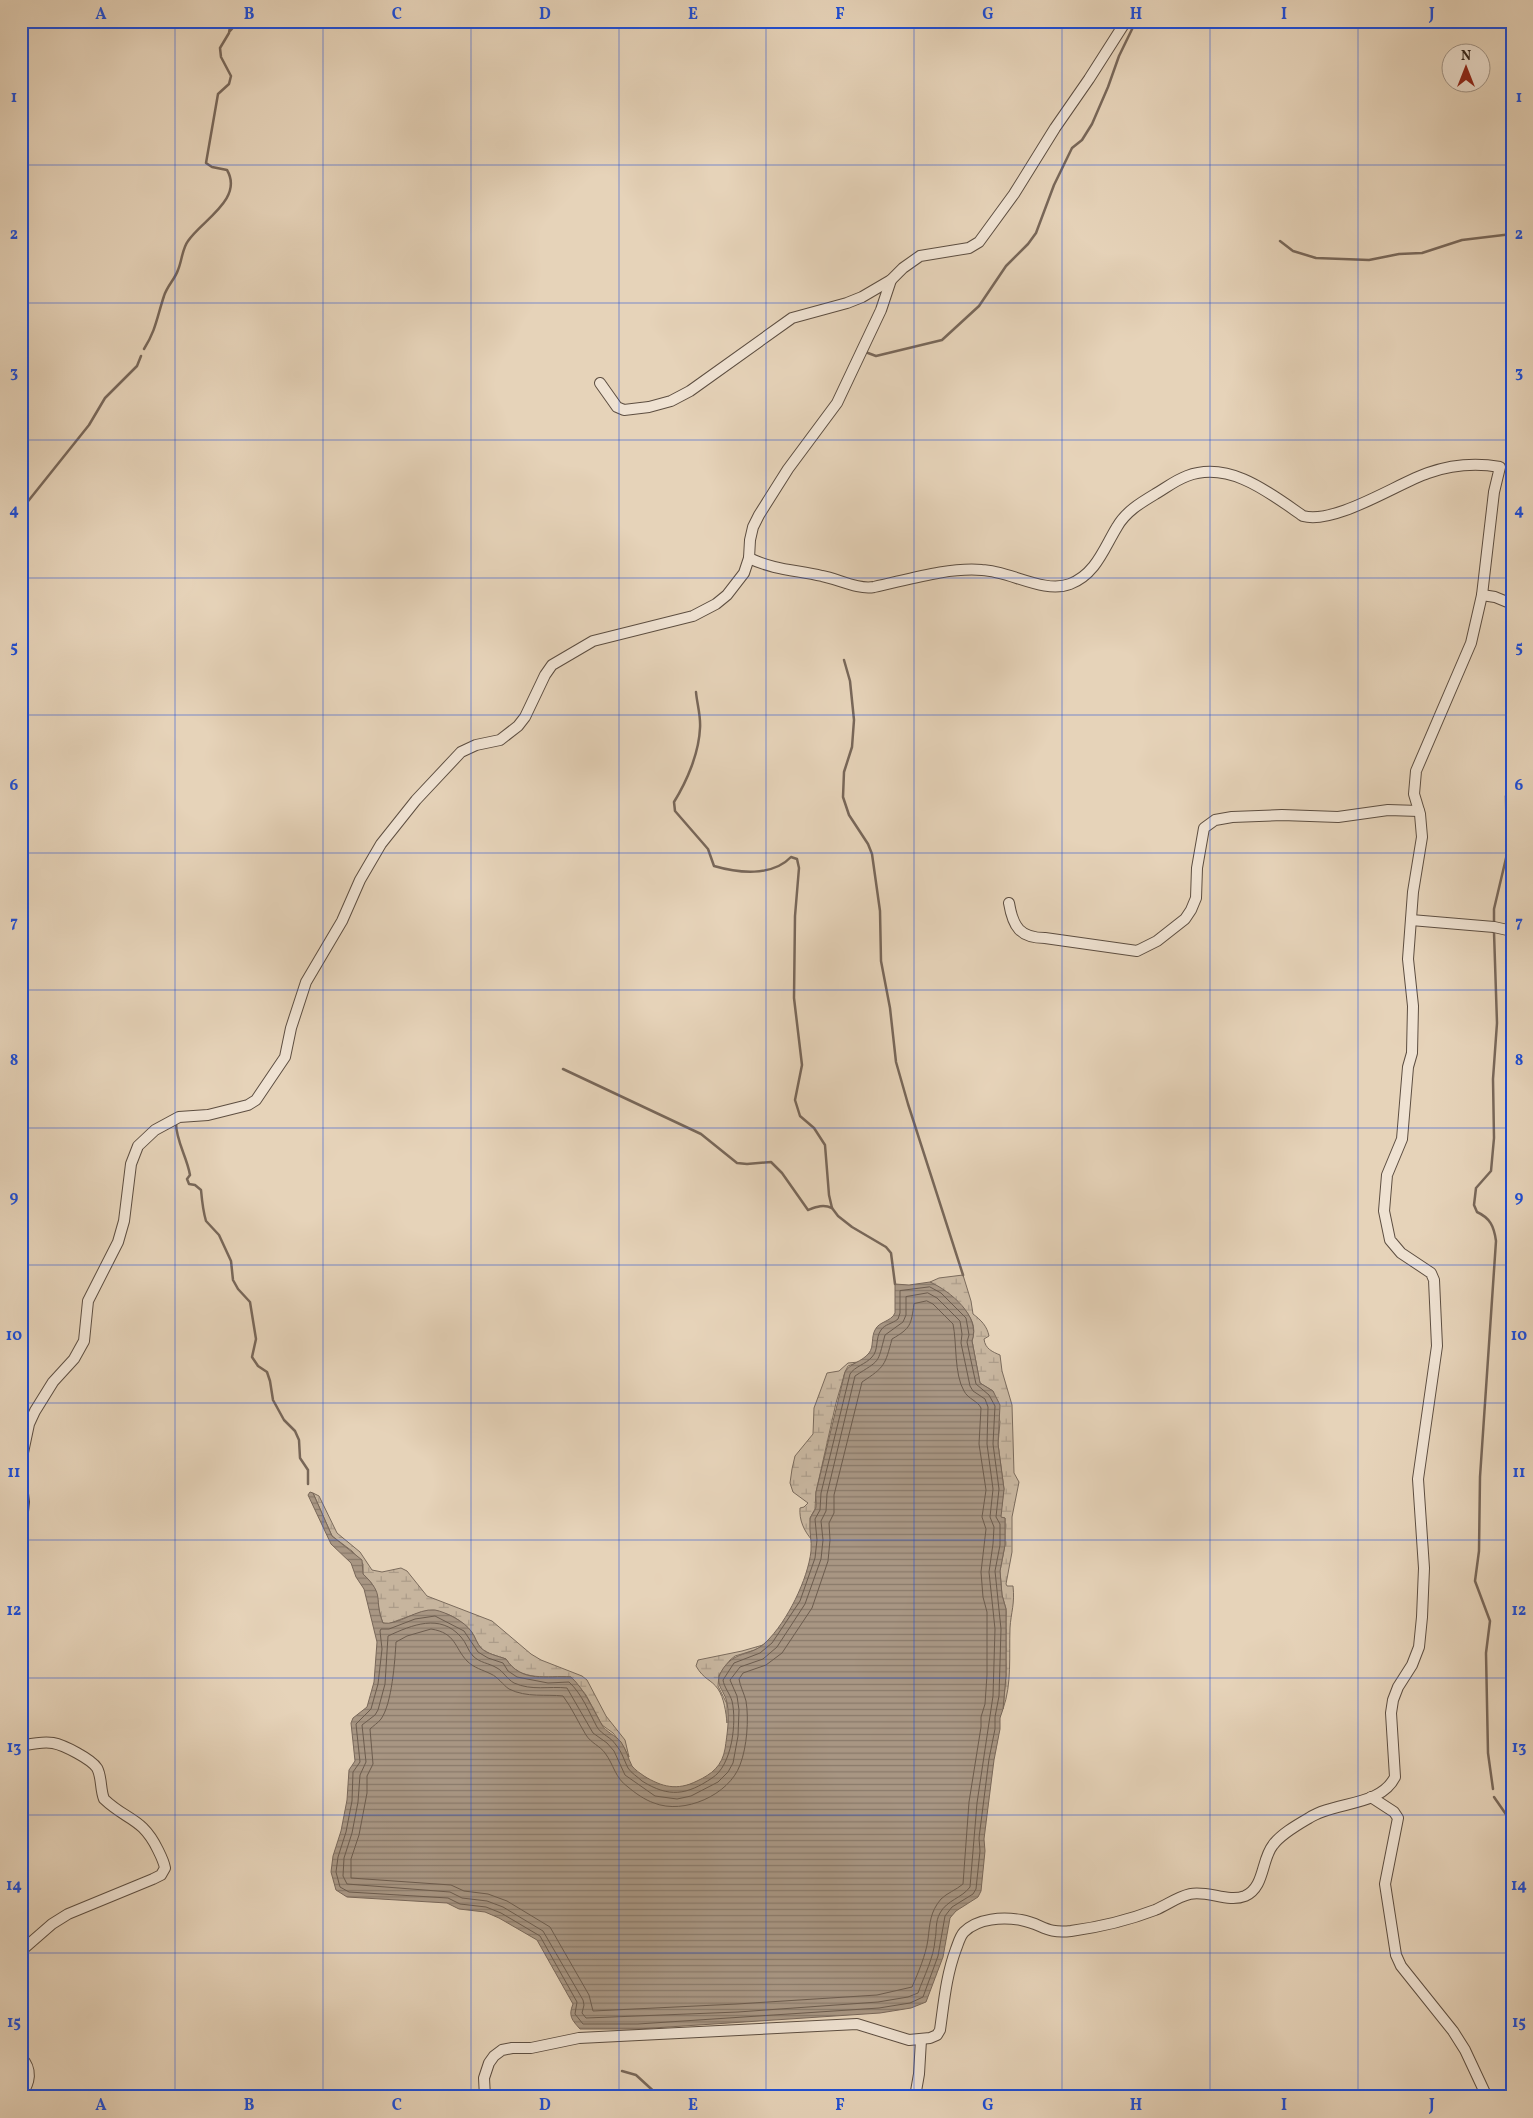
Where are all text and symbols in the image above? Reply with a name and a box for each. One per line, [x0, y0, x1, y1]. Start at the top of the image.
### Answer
text: A [95, 4, 107, 26]
text: B [244, 4, 255, 26]
text: C [392, 4, 402, 26]
text: D [539, 4, 551, 26]
text: E [688, 4, 698, 26]
text: F [835, 4, 845, 26]
text: G [982, 4, 994, 26]
text: H [1130, 4, 1142, 26]
text: I [1281, 4, 1287, 26]
text: J [1428, 4, 1435, 26]
north arrow [1440, 42, 1490, 92]
text: N [1461, 47, 1471, 66]
text: 1 [11, 87, 17, 109]
text: 1 [1516, 87, 1522, 109]
text: 2 [10, 224, 18, 246]
text: 2 [1515, 224, 1523, 246]
text: 3 [10, 362, 18, 384]
text: 3 [1515, 362, 1523, 384]
text: 4 [9, 500, 19, 522]
text: 4 [1514, 500, 1524, 522]
text: 5 [10, 637, 18, 659]
text: 5 [1515, 637, 1523, 659]
text: 6 [10, 775, 19, 797]
text: 6 [1515, 775, 1524, 797]
text: 7 [10, 912, 18, 934]
text: 7 [1515, 912, 1523, 934]
text: 8 [10, 1050, 18, 1072]
text: 8 [1515, 1050, 1523, 1072]
text: 9 [10, 1187, 19, 1209]
text: 9 [1515, 1187, 1524, 1209]
text: 10 [6, 1325, 22, 1347]
text: 10 [1511, 1325, 1527, 1347]
text: 11 [8, 1462, 20, 1484]
text: 11 [1513, 1462, 1525, 1484]
text: 12 [7, 1600, 21, 1622]
text: 12 [1512, 1600, 1526, 1622]
text: 13 [7, 1737, 21, 1759]
text: 13 [1512, 1737, 1526, 1759]
text: 14 [6, 1875, 22, 1897]
text: 14 [1511, 1875, 1527, 1897]
text: 15 [7, 2012, 21, 2034]
text: 15 [1512, 2012, 1526, 2034]
text: A [95, 2095, 107, 2117]
text: B [244, 2095, 255, 2117]
text: C [392, 2095, 402, 2117]
text: D [539, 2095, 551, 2117]
text: E [688, 2095, 698, 2117]
text: F [835, 2095, 845, 2117]
text: G [982, 2095, 994, 2117]
text: H [1130, 2095, 1142, 2117]
text: I [1281, 2095, 1287, 2117]
text: J [1428, 2095, 1435, 2117]

